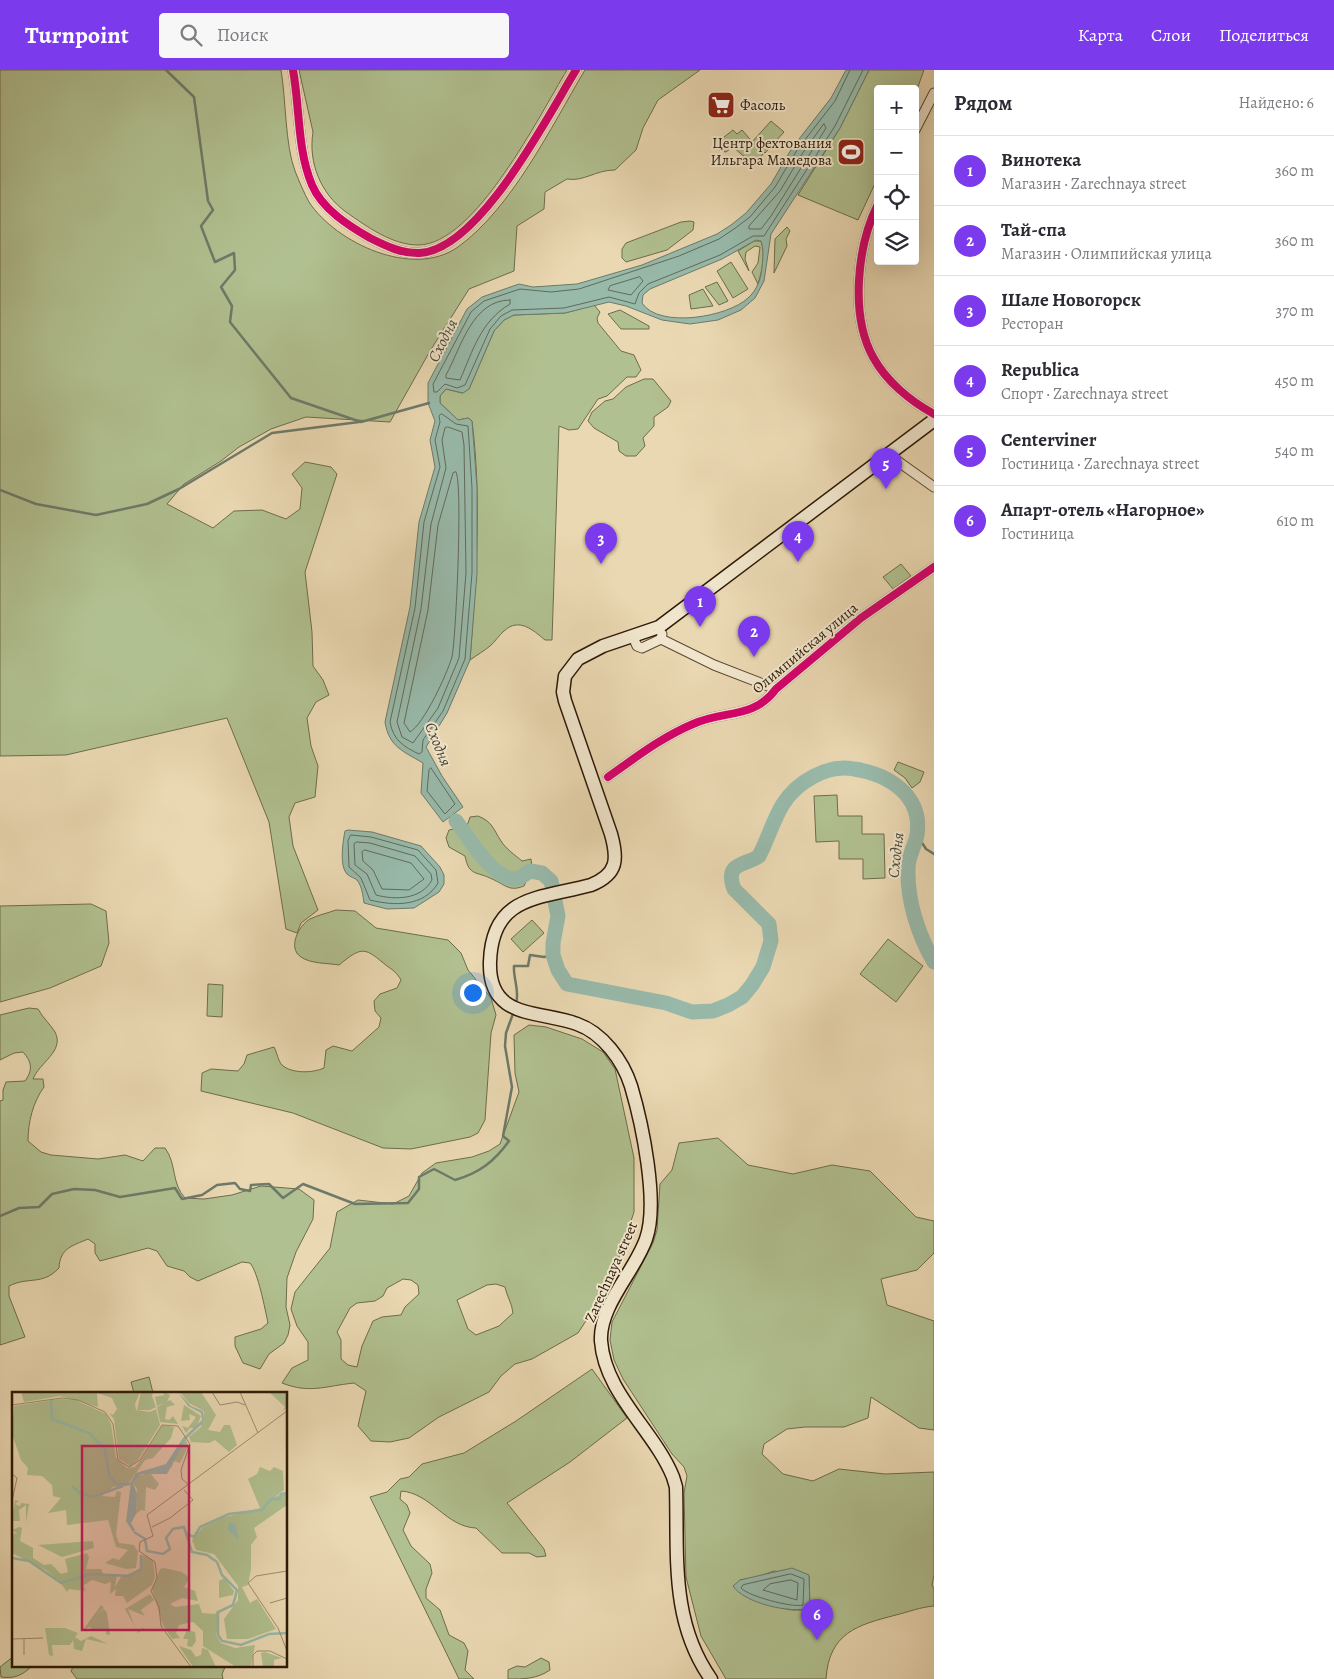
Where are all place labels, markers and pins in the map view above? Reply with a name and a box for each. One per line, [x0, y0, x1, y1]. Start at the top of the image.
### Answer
supermarket icon: Фасоль [706, 90, 736, 120]
place label: Фасоль [740, 95, 786, 115]
place label: Центр фехтования Ильгара Мамедова [710, 133, 832, 170]
sports icon: Центр фехтования Ильгара Мамедова [836, 137, 866, 167]
pin: 5 [870, 448, 902, 489]
pin: 4 [782, 521, 814, 562]
pin: 3 [585, 523, 617, 564]
pin: 1 [684, 586, 716, 627]
pin: 2 [738, 616, 770, 657]
pin: 6 [801, 1599, 833, 1640]

